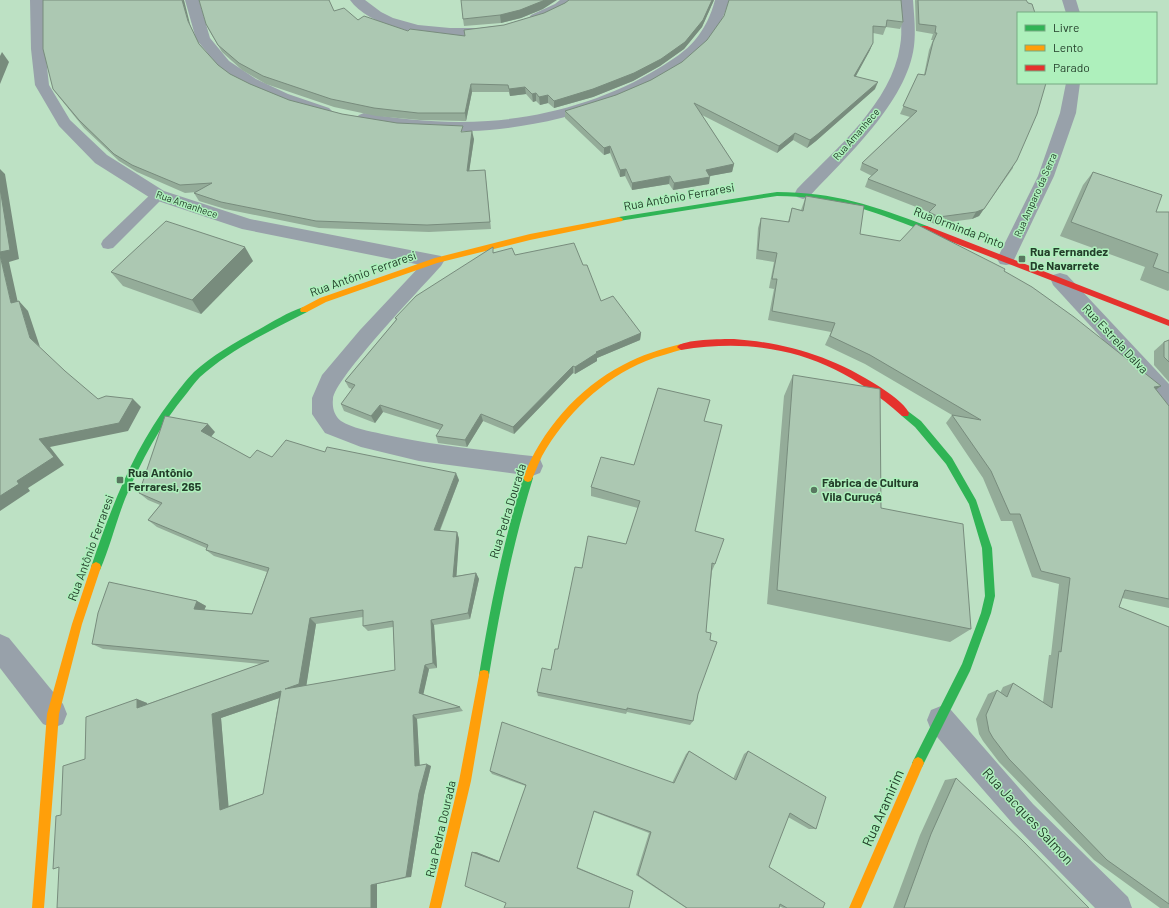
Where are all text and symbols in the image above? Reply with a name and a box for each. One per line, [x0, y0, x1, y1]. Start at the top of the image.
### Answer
legend [1017, 12, 1157, 84]
text: Livre [1053, 20, 1079, 34]
text: Lento [1053, 40, 1083, 54]
text: Parado [1053, 60, 1090, 74]
street label: Rua Amanhece [830, 106, 882, 162]
street label: Rua Amparo da Serra [1011, 151, 1059, 239]
street label: Rua Antônio Ferraresi [622, 179, 735, 213]
street label: Rua Amanhece [155, 188, 219, 220]
street label: Rua Orminda Pinto [912, 203, 1007, 251]
place label: Rua Fernandez De Navarrete [1030, 244, 1109, 272]
street label: Rua Antônio Ferraresi [308, 247, 418, 299]
marker: Rua Fernandez De Navarrete [1017, 254, 1027, 264]
street label: Rua Estrela Dalva [1080, 301, 1151, 376]
street label: Rua Pedra Dourada [486, 462, 528, 560]
place label: Rua Antônio Ferraresi, 265 [128, 465, 202, 493]
marker: Rua Antônio Ferraresi, 265 [115, 475, 125, 485]
place label: Fábrica de Cultura Vila Curuçá [822, 475, 919, 503]
marker: Fábrica de Cultura Vila Curuçá [809, 485, 819, 495]
street label: Rua Antônio Ferraresi [64, 493, 116, 603]
street label: Rua Jacques Salmon [979, 764, 1077, 867]
street label: Rua Aramirim [858, 767, 907, 849]
street label: Rua Pedra Dourada [422, 779, 458, 878]

